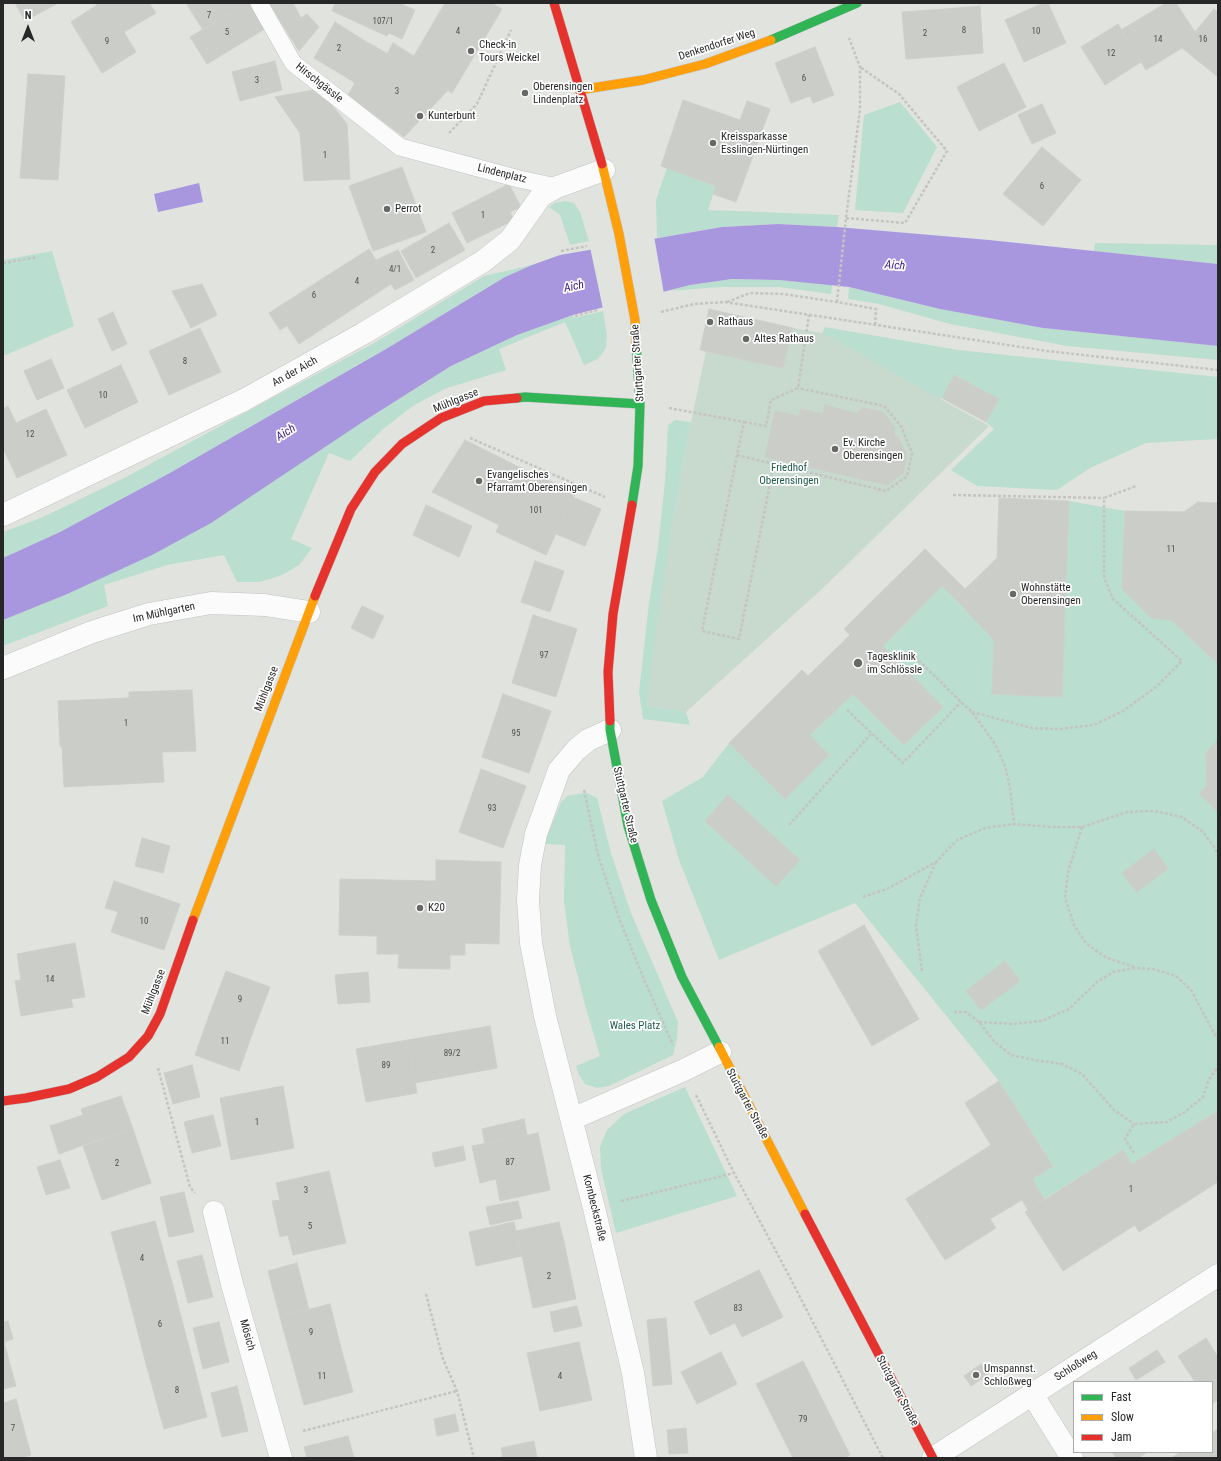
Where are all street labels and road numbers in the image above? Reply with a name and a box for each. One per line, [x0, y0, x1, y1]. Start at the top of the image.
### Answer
street label: Denkendorfer Weg [677, 26, 757, 64]
street label: Hirschgässle [293, 60, 345, 106]
street label: Lindenplatz [476, 162, 528, 186]
street label: Stuttgarter Straße [629, 324, 647, 402]
street label: An der Aich [270, 354, 320, 390]
street label: Mühlgasse [432, 386, 480, 416]
street label: Im Mühlgarten [132, 600, 196, 626]
street label: Mühlgasse [252, 665, 282, 713]
street label: Stuttgarter Straße [610, 766, 640, 844]
street label: Mühlgasse [139, 968, 169, 1016]
street label: Stuttgarter Straße [723, 1067, 771, 1141]
street label: Kornbeckstraße [579, 1173, 609, 1243]
street label: Mösich [236, 1318, 258, 1352]
street label: Schloßweg [1052, 1348, 1100, 1384]
street label: Stuttgarter Straße [873, 1354, 921, 1428]

